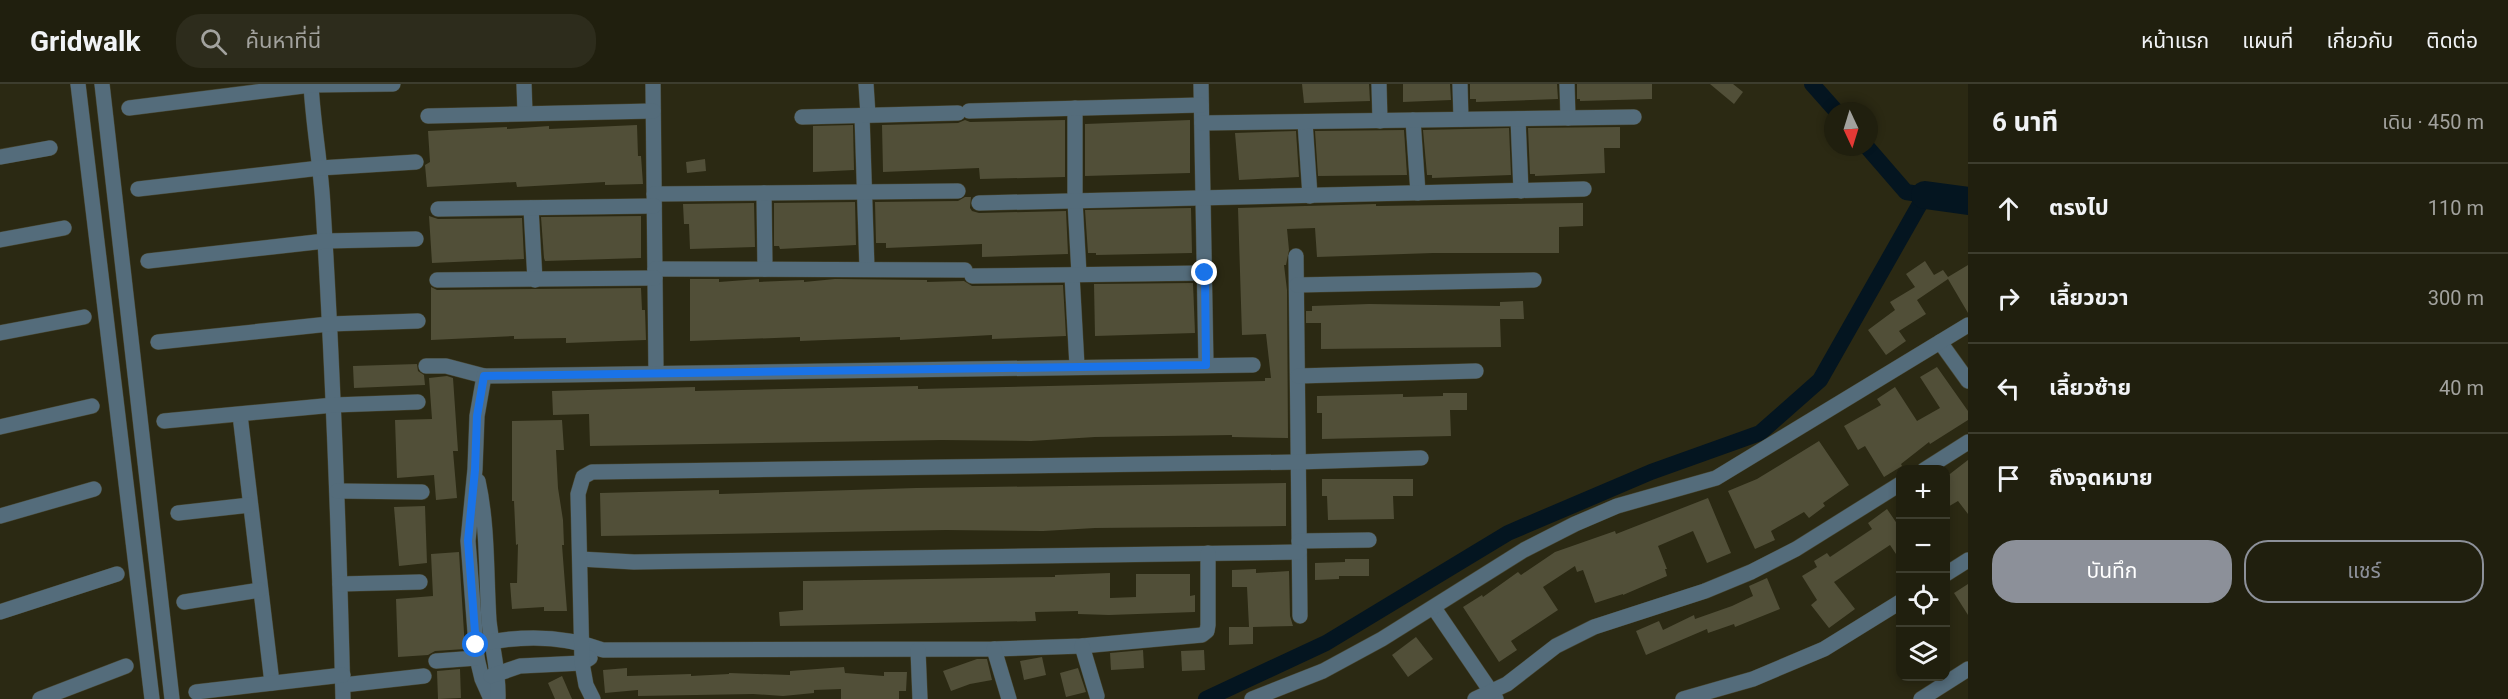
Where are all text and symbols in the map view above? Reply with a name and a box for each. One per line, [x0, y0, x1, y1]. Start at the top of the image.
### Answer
search box [176, 14, 596, 68]
text: Gridwalk [30, 25, 140, 58]
icon: search [197, 25, 230, 58]
text: ค้นหาที่นี่ [245, 28, 321, 53]
text: หน้าแรก [2141, 29, 2209, 53]
text: แผนที่ [2242, 29, 2293, 53]
text: เกี่ยวกับ [2326, 29, 2393, 53]
text: ติดต่อ [2426, 29, 2478, 53]
north arrow [1824, 102, 1878, 156]
text: 6 นาที [1992, 107, 2058, 137]
text: เดิน · 450 m [2382, 110, 2484, 134]
icon: ahead [1992, 192, 2025, 225]
text: ตรงไป [2049, 195, 2109, 220]
text: 110 m [2428, 196, 2484, 220]
route end [1191, 259, 1217, 285]
icon: right [1992, 282, 2025, 315]
text: เลี้ยวขวา [2049, 285, 2129, 310]
text: 300 m [2428, 286, 2484, 310]
icon: left [1992, 372, 2025, 405]
text: เลี้ยวซ้าย [2049, 375, 2131, 400]
text: 40 m [2439, 376, 2484, 400]
icon: arrive [1992, 462, 2025, 495]
map controls [1896, 465, 1950, 681]
button: + [1896, 465, 1950, 519]
text: ถึงจุดหมาย [2049, 465, 2153, 490]
button: − [1896, 519, 1950, 573]
button: บันทึก [1992, 540, 2232, 603]
button: แชร์ [2244, 540, 2484, 603]
button: locate [1896, 573, 1950, 627]
button: layers [1896, 627, 1950, 681]
route start [462, 631, 488, 657]

